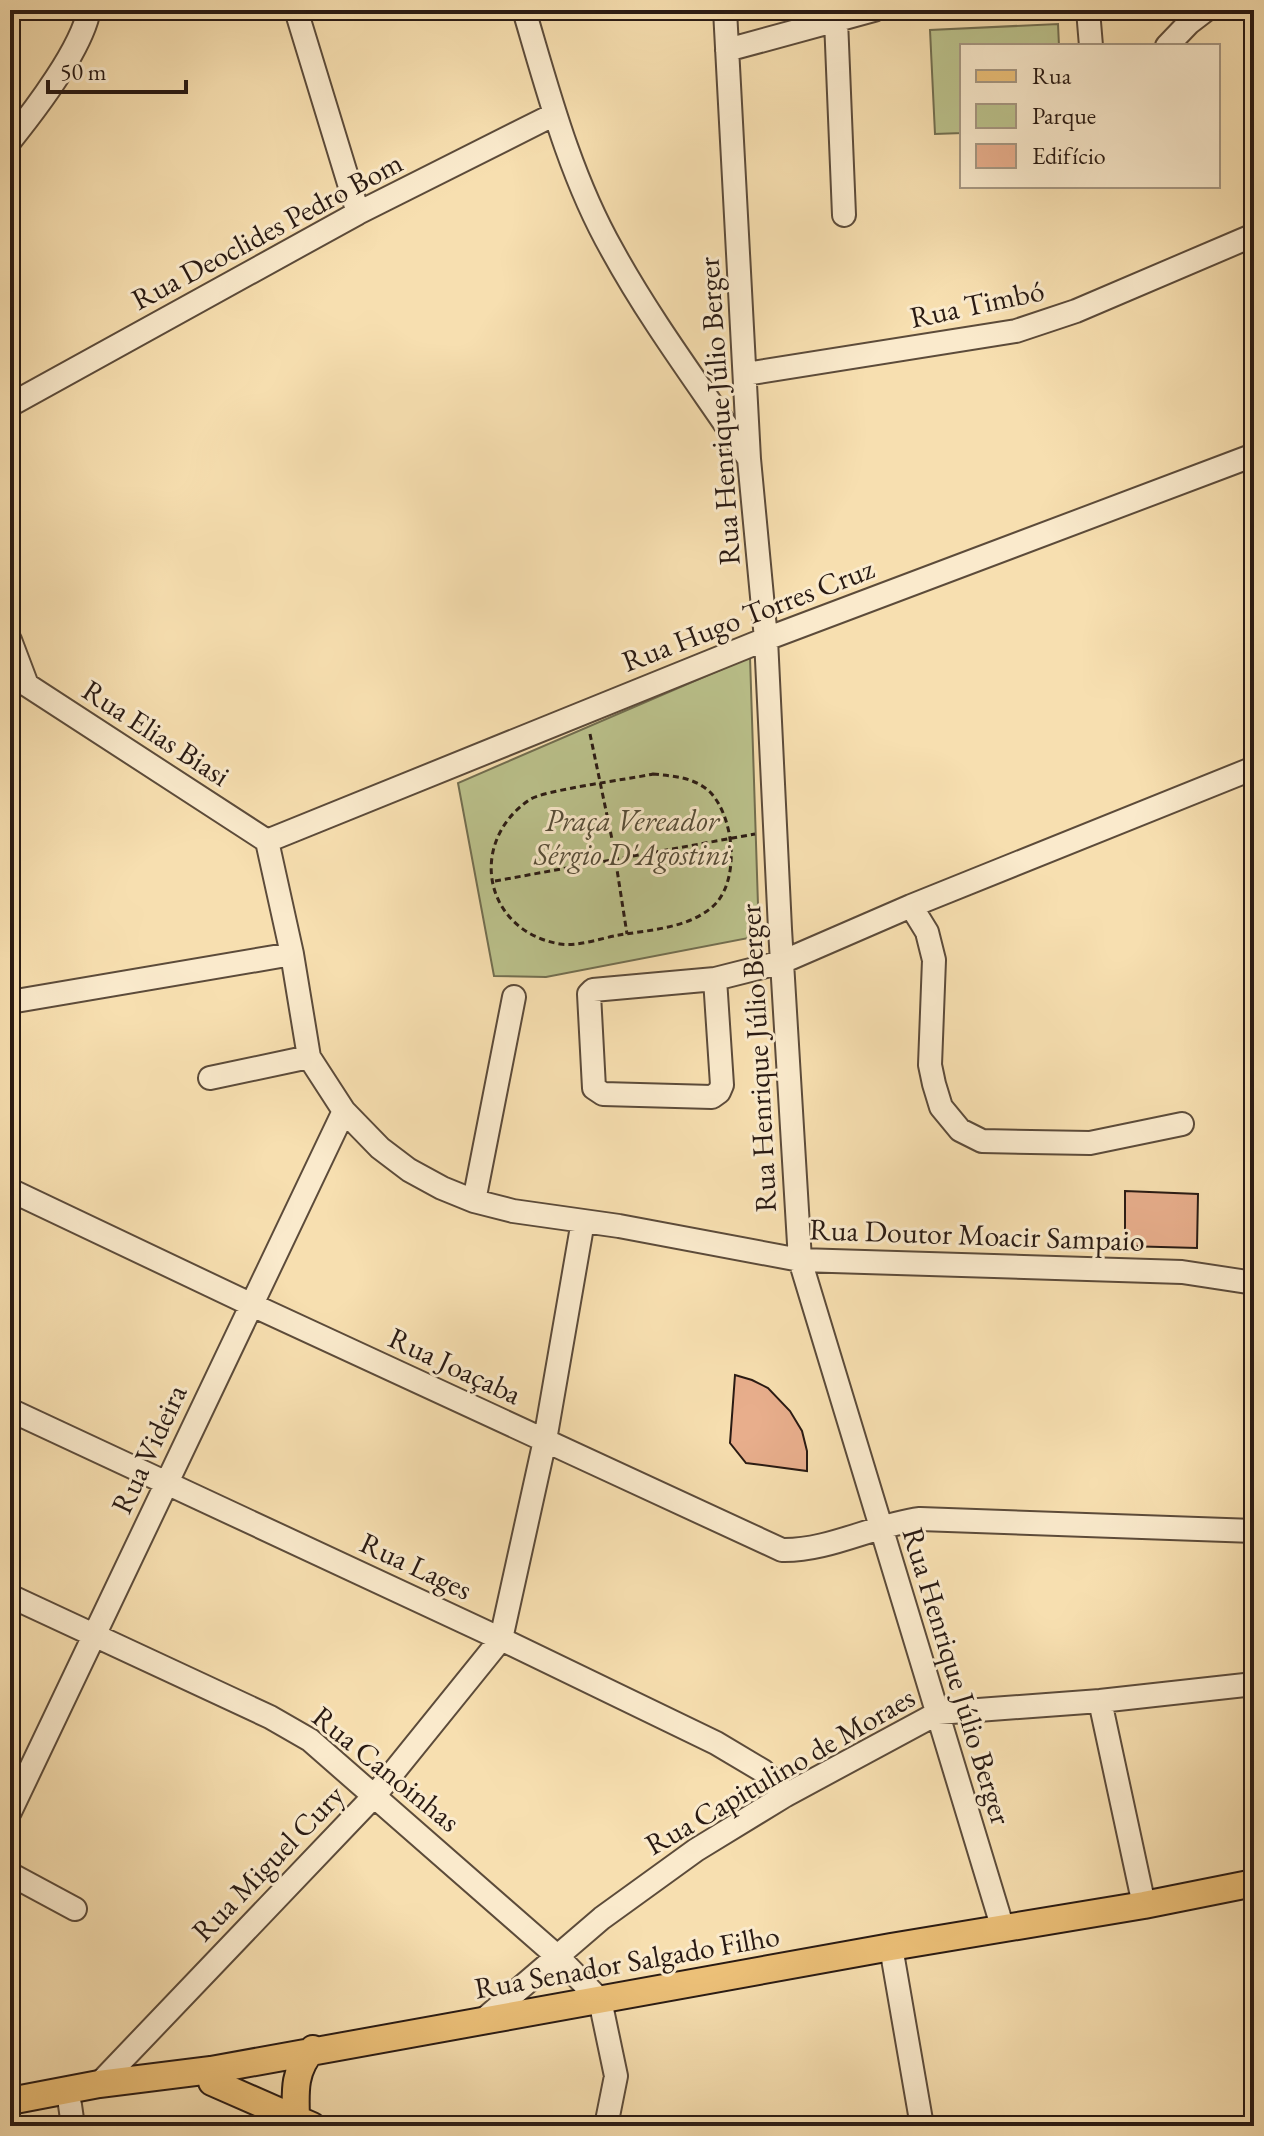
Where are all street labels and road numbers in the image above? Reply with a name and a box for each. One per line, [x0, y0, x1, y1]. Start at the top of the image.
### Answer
street label: Rua Deoclides Pedro Bom [124, 143, 409, 319]
street label: Rua Henrique Júlio Berger [688, 256, 749, 567]
street label: Rua Timbó [906, 270, 1048, 337]
street label: Rua Hugo Torres Cruz [616, 548, 880, 681]
street label: Rua Elias Biasi [75, 670, 237, 795]
street label: Rua Henrique Júlio Berger [730, 903, 785, 1213]
street label: Rua Doutor Moacir Sampaio [809, 1209, 1145, 1260]
street label: Rua Joaçaba [383, 1318, 528, 1413]
street label: Rua Videira [102, 1378, 195, 1520]
street label: Rua Henrique Júlio Berger [894, 1522, 1021, 1829]
street label: Rua Lages [354, 1523, 478, 1608]
street label: Rua Capitulino de Moraes [638, 1677, 922, 1864]
street label: Rua Canoinhas [304, 1697, 468, 1840]
street label: Rua Miguel Cury [183, 1775, 353, 1949]
street label: Rua Senador Salgado Filho [471, 1915, 782, 2008]

